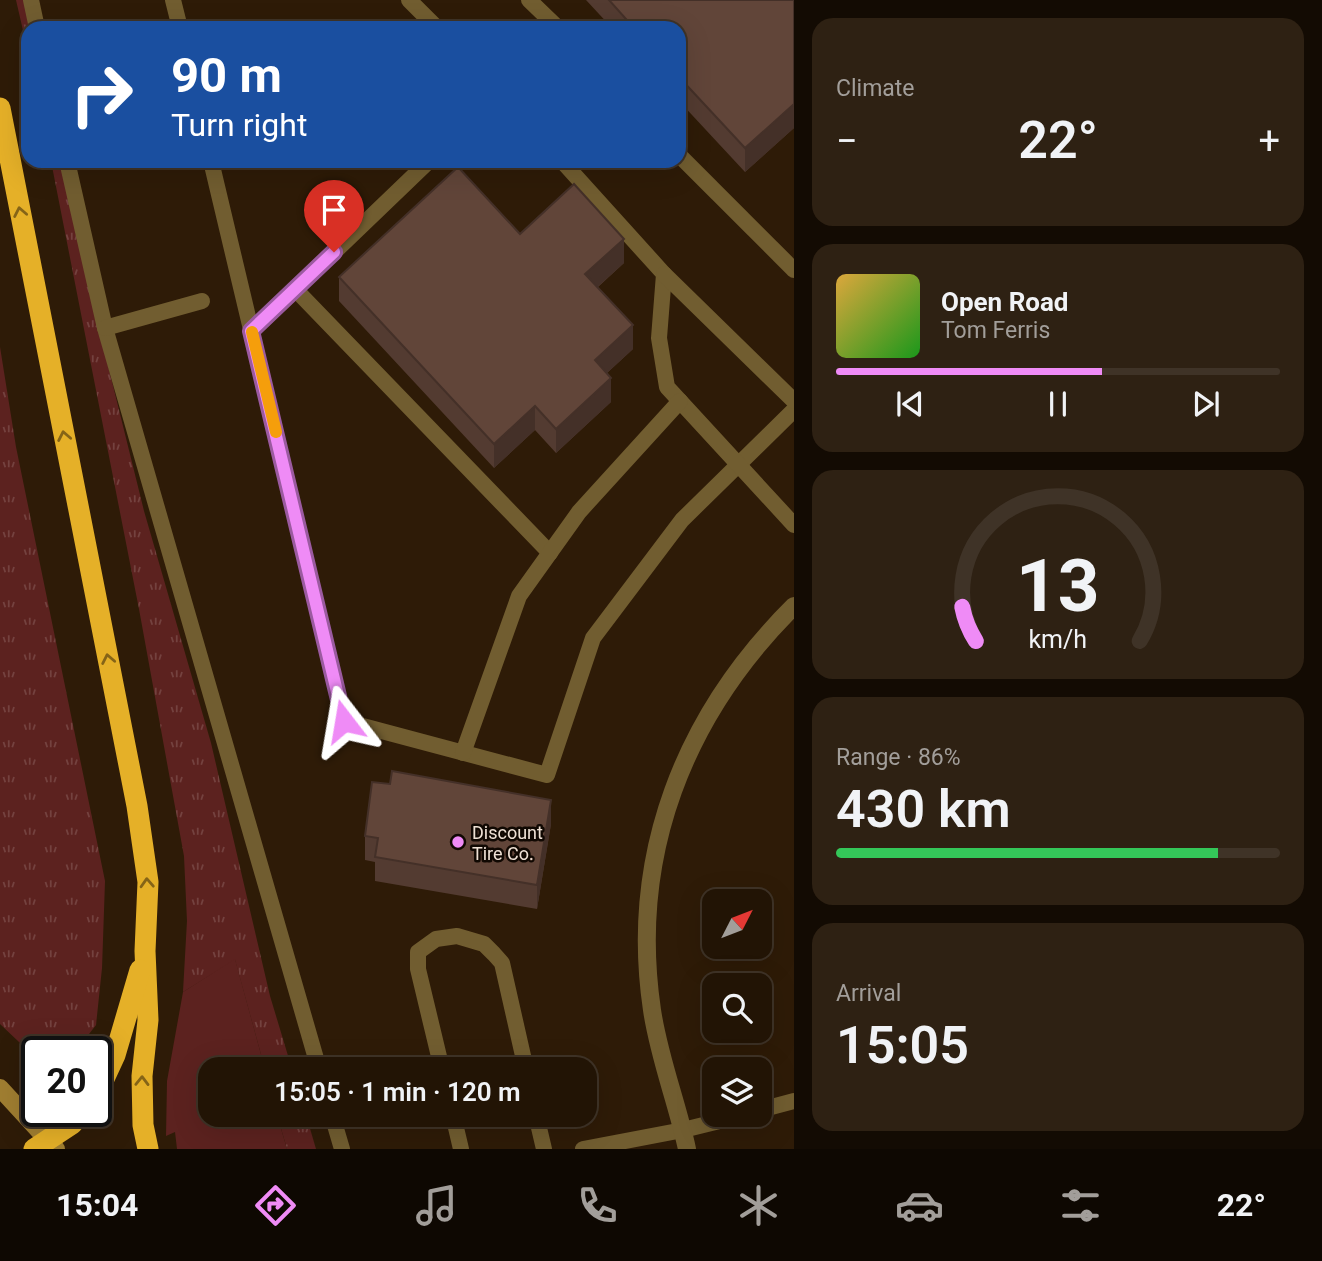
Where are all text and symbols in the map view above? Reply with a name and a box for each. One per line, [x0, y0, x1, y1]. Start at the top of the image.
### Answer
text: 90 m [171, 47, 282, 104]
icon: right [56, 49, 147, 140]
text: Climate [836, 75, 915, 102]
text: Turn right [171, 106, 307, 144]
text: 22° [1018, 110, 1098, 171]
text: − [836, 119, 858, 163]
text: + [1258, 119, 1280, 163]
pin [304, 180, 364, 252]
icon: arrive [315, 191, 353, 229]
one-way arrow [14, 206, 29, 218]
text: Open Road [941, 287, 1069, 317]
text: Tom Ferris [941, 317, 1050, 344]
icon: previous [891, 385, 929, 423]
icon: pause [1039, 385, 1077, 423]
icon: next [1187, 385, 1225, 423]
one-way arrow [58, 430, 73, 442]
text: 13 [1016, 543, 1100, 629]
text: km/h [1029, 624, 1087, 653]
one-way arrow [102, 653, 117, 665]
position arrow [307, 684, 381, 758]
text: Range · 86% [836, 744, 961, 771]
text: 430 km [836, 779, 1011, 840]
place label: Discount Tire Co. [472, 822, 543, 864]
marker: Discount Tire Co. [450, 834, 466, 850]
one-way arrow [139, 877, 154, 888]
north arrow [702, 889, 772, 959]
map controls [702, 889, 772, 1127]
button: search [702, 973, 772, 1043]
text: Arrival [836, 980, 901, 1007]
text: 15:05 [836, 1015, 969, 1076]
speed limit sign: 20 [21, 1036, 112, 1127]
button: layers [702, 1057, 772, 1127]
one-way arrow [135, 1076, 150, 1087]
text: 15:05 · 1 min · 120 m [274, 1077, 521, 1107]
icon: directions [251, 1181, 300, 1230]
icon: music [412, 1181, 461, 1230]
icon: phone [573, 1181, 622, 1230]
icon: climate [734, 1181, 783, 1230]
icon: car [895, 1181, 944, 1230]
icon: filters [1056, 1181, 1105, 1230]
text: 15:04 [56, 1186, 138, 1224]
text: 22° [1217, 1186, 1266, 1224]

